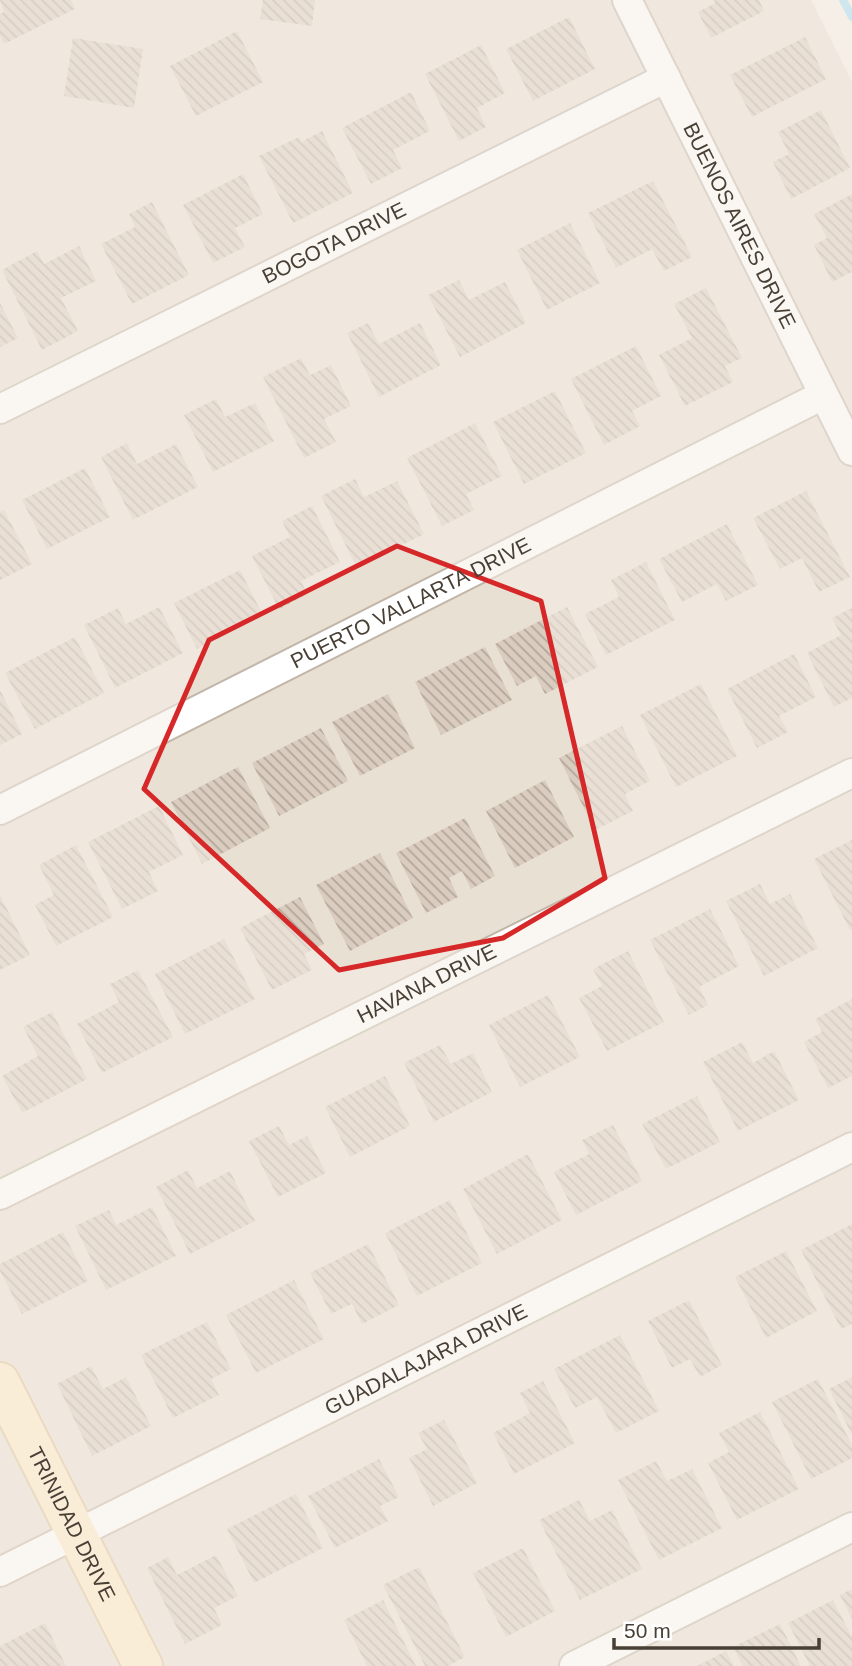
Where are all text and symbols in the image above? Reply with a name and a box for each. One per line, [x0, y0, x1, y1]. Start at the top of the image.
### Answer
street label: BUENOS AIRES DRIVE [679, 119, 801, 332]
street label: BOGOTA DRIVE [258, 197, 409, 288]
street label: PUERTO VALLARTA DRIVE [287, 532, 534, 672]
street label: HAVANA DRIVE [353, 939, 500, 1027]
street label: GUADALAJARA DRIVE [321, 1299, 531, 1419]
street label: TRINIDAD DRIVE [24, 1443, 120, 1605]
scale bar [614, 1606, 819, 1650]
text: 50 m [624, 1619, 671, 1642]

